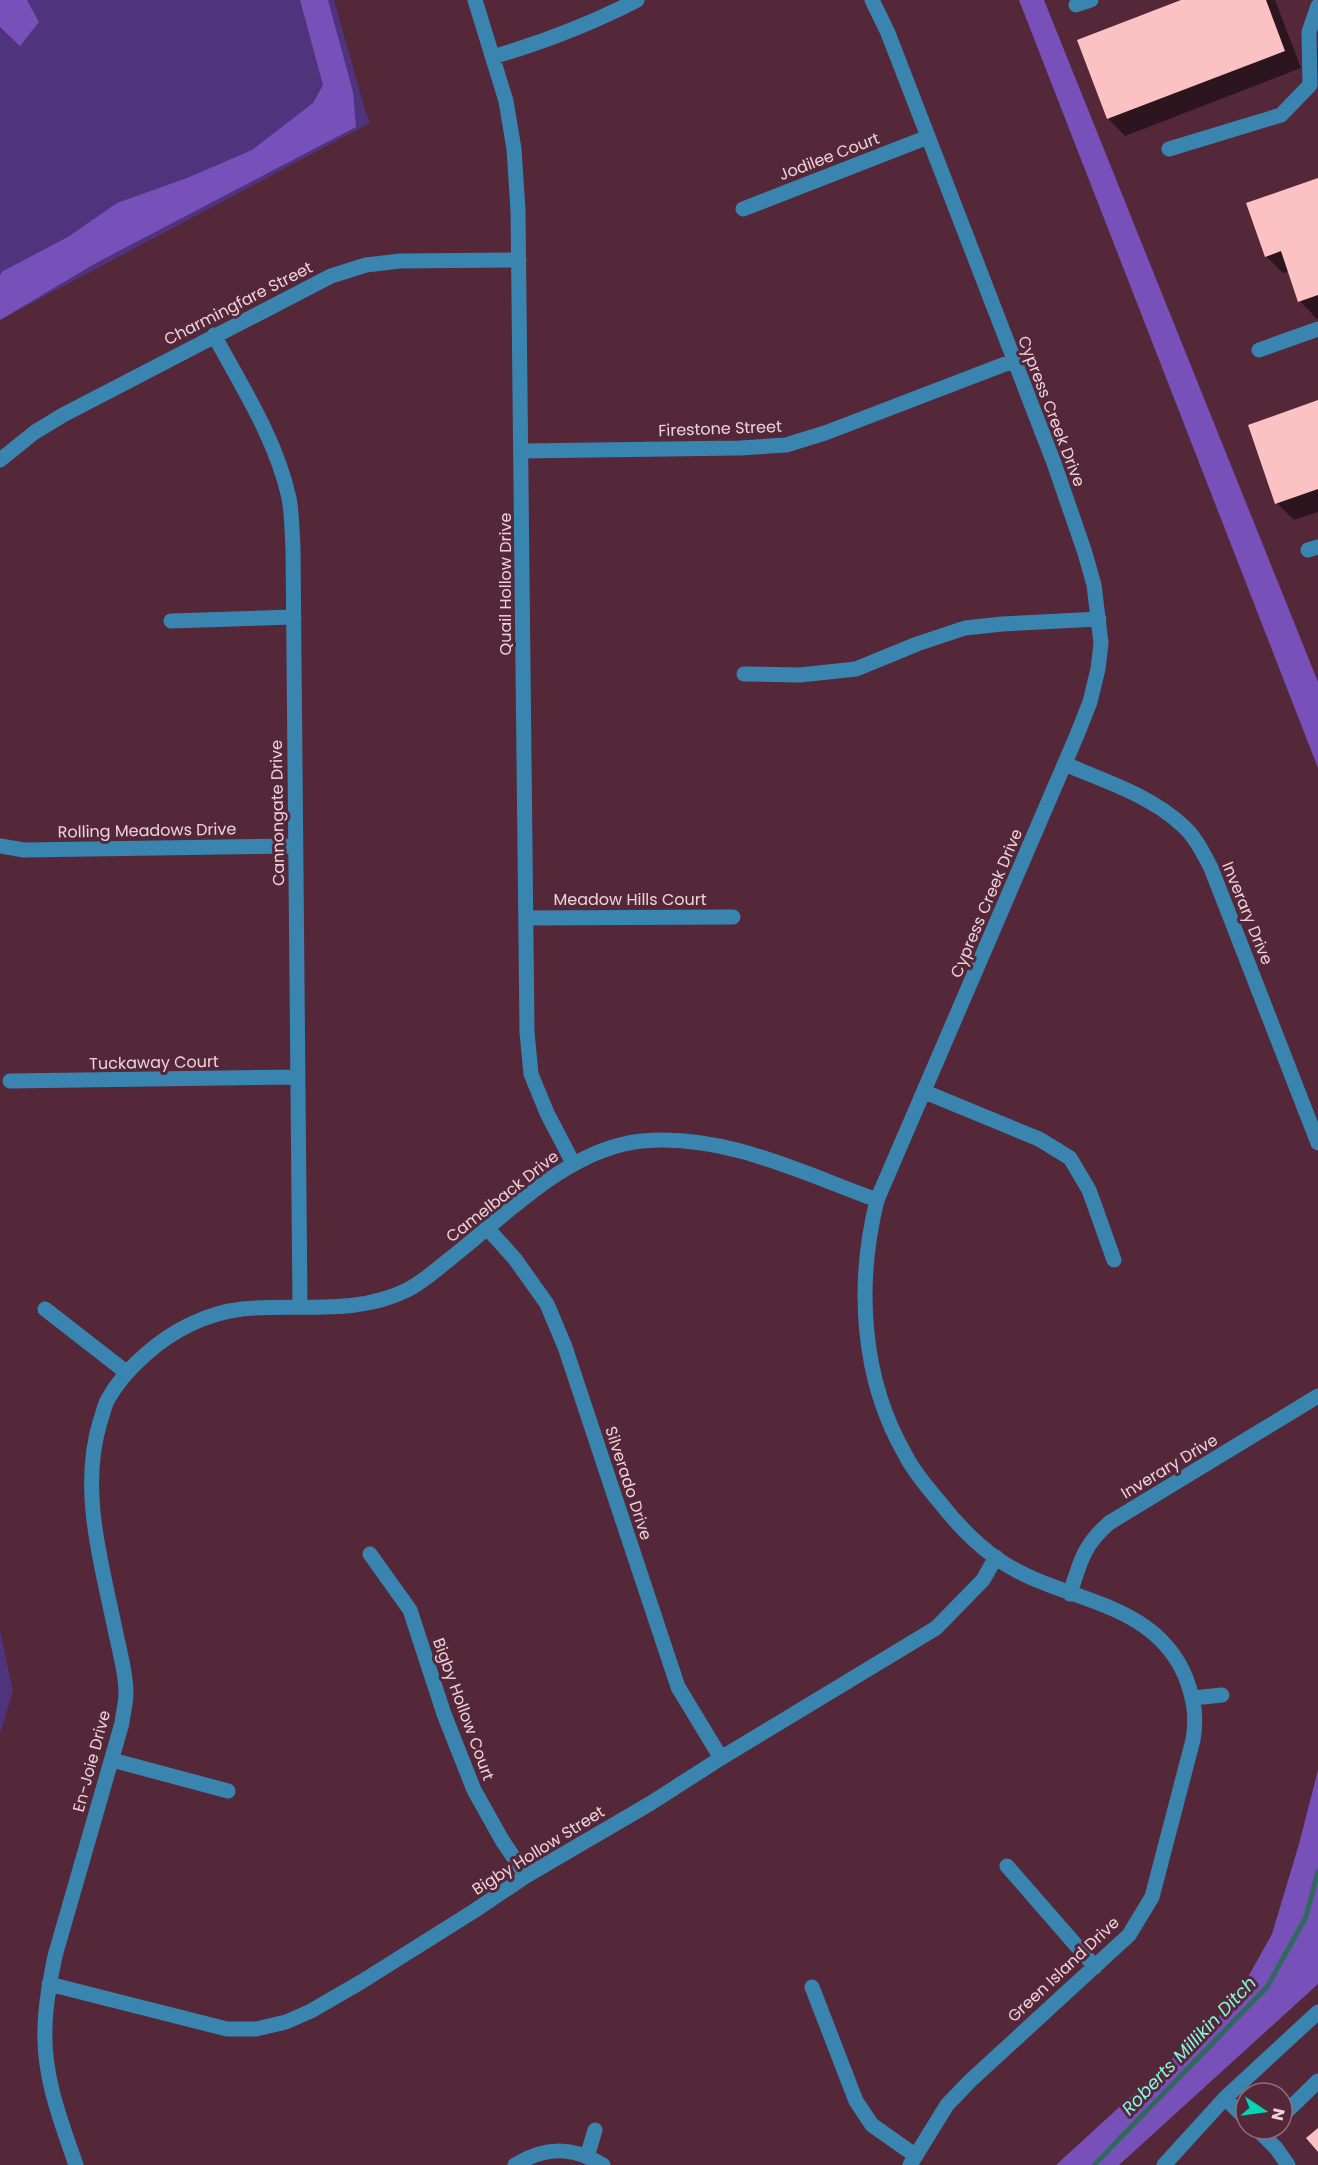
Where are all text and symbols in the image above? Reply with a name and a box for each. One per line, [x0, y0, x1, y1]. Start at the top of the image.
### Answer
street label: Jodilee Court [776, 127, 883, 186]
street label: Charmingfare Street [160, 256, 317, 351]
street label: Cypress Creek Drive [1012, 332, 1091, 490]
street label: Firestone Street [658, 415, 782, 442]
street label: Quail Hollow Drive [494, 513, 517, 655]
street label: Cannongate Drive [265, 740, 290, 886]
street label: Rolling Meadows Drive [58, 817, 237, 844]
street label: Cypress Creek Drive [945, 825, 1028, 981]
street label: Inverary Drive [1216, 858, 1279, 968]
street label: Meadow Hills Court [553, 888, 707, 911]
street label: Tuckaway Court [89, 1050, 219, 1075]
street label: Camelback Drive [441, 1145, 564, 1248]
street label: Silverado Drive [599, 1423, 658, 1543]
street label: Inverary Drive [1117, 1428, 1222, 1504]
street label: Bigby Hollow Court [427, 1635, 500, 1784]
street label: En-Joie Drive [67, 1708, 116, 1814]
street label: Bigby Hollow Street [468, 1800, 609, 1901]
street label: Green Island Drive [1002, 1911, 1124, 2027]
water label: Roberts Millikin Ditch [1116, 1971, 1261, 2120]
north arrow [1234, 2081, 1294, 2141]
text: N [1266, 2106, 1291, 2123]

